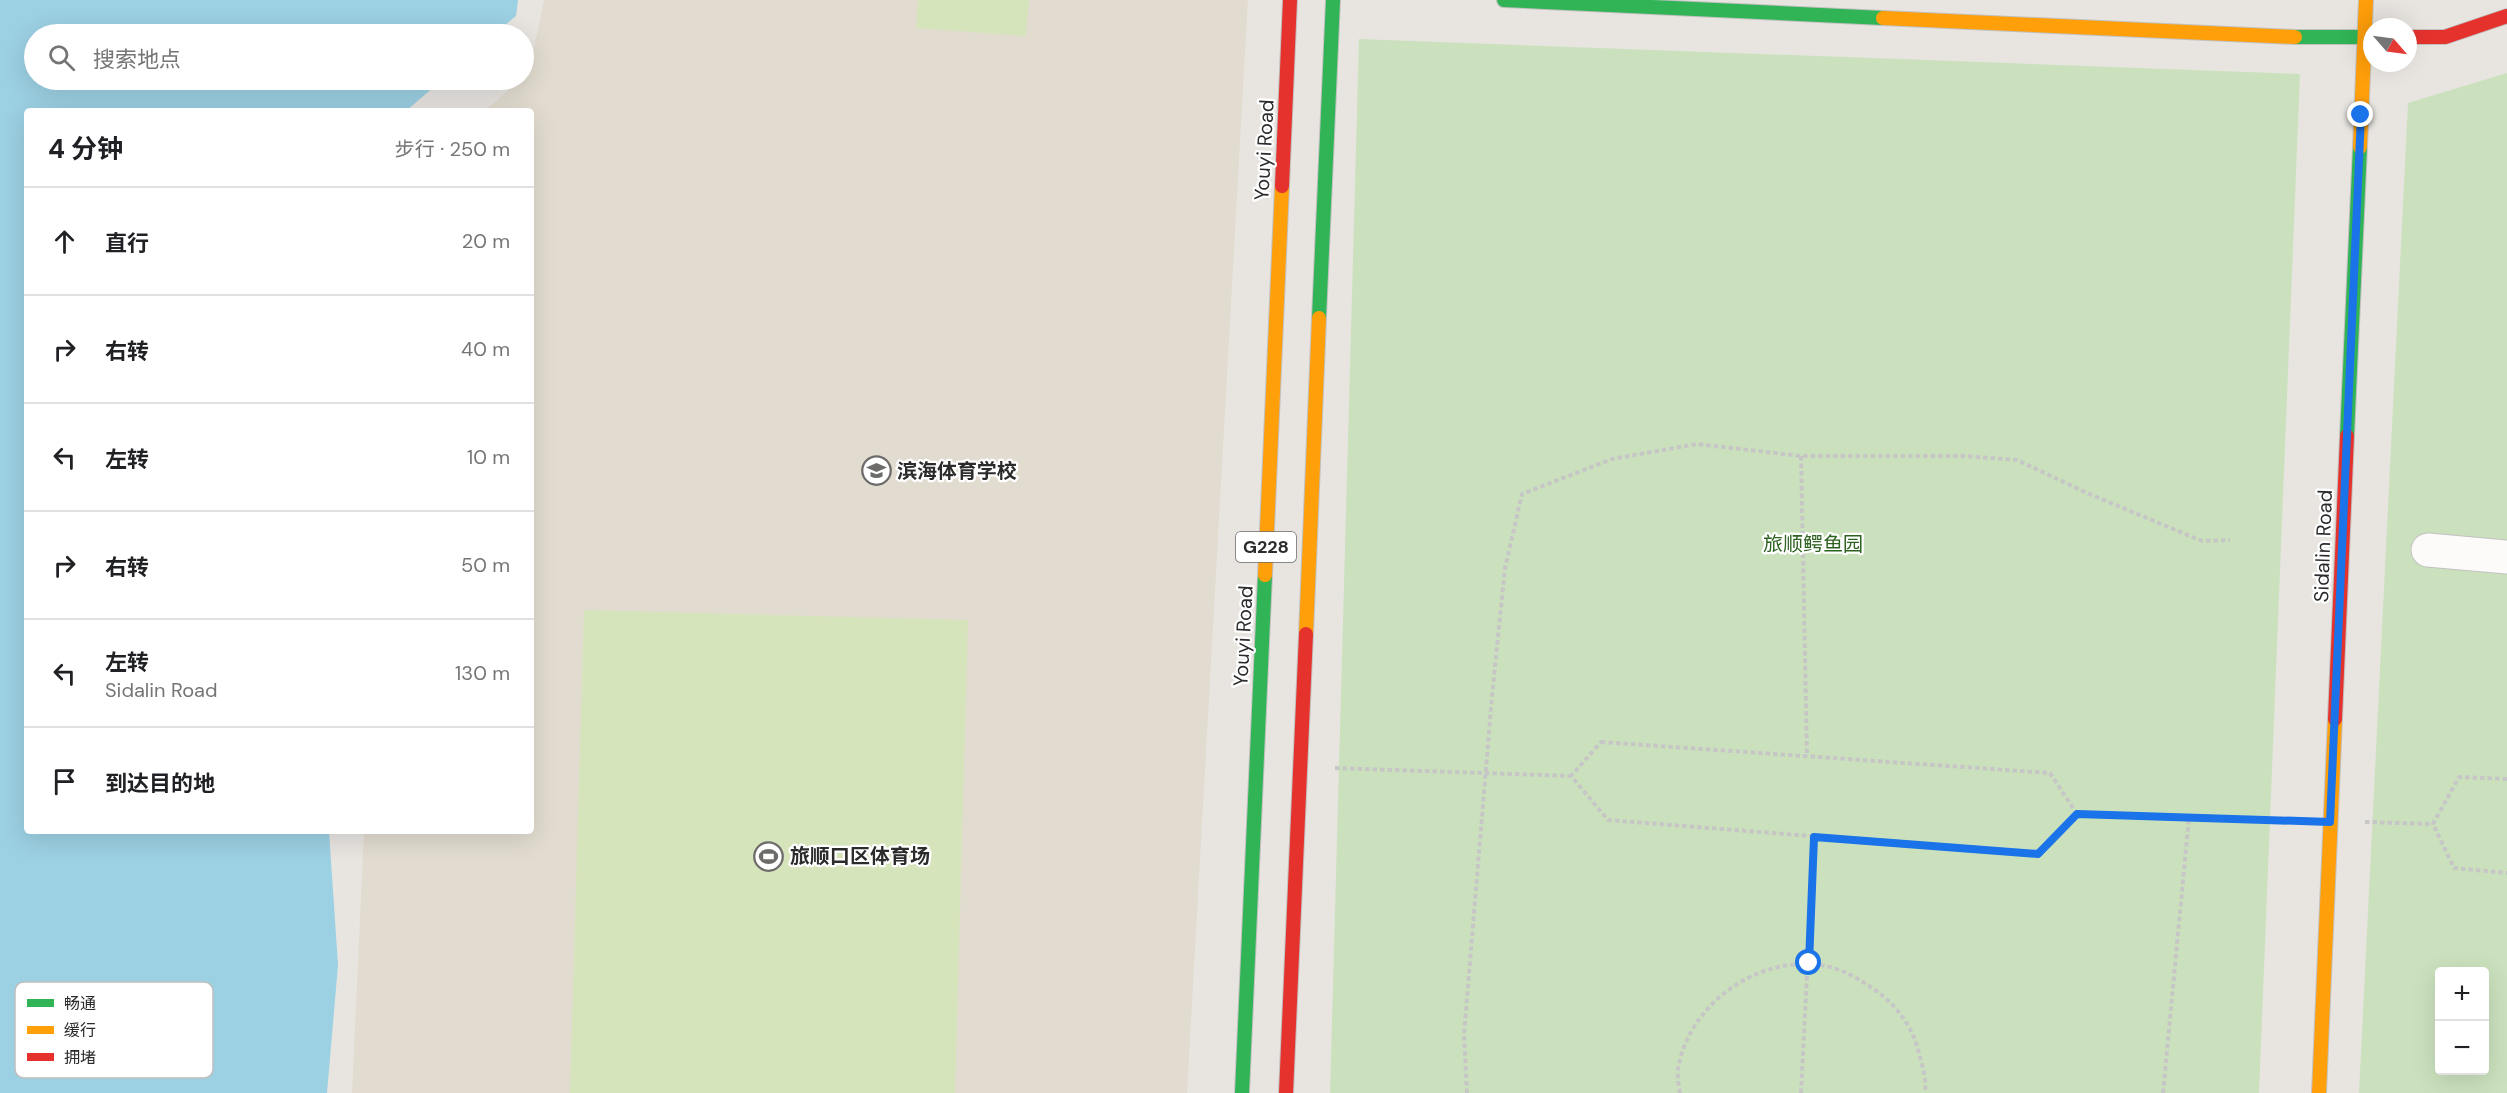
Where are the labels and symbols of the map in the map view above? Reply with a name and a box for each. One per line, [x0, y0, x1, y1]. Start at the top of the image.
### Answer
north arrow [2363, 18, 2417, 72]
street label: Youyi Road [1248, 99, 1280, 201]
route end [2347, 101, 2373, 127]
school or university icon: 滨海体育学校 [860, 455, 892, 487]
place label: 滨海体育学校 [897, 458, 1017, 484]
street label: Sidalin Road [2308, 489, 2338, 603]
park label: 旅顺鳄鱼园 [1763, 531, 1863, 557]
road number: G228 [1236, 532, 1296, 562]
street label: Youyi Road [1227, 585, 1259, 687]
sports icon: 旅顺口区体育场 [753, 840, 785, 872]
place label: 旅顺口区体育场 [790, 843, 930, 869]
route start [1795, 949, 1821, 975]
legend [15, 982, 213, 1078]
text: 畅通 [64, 993, 96, 1014]
text: 缓行 [64, 1020, 96, 1041]
text: 拥堵 [64, 1047, 96, 1068]

